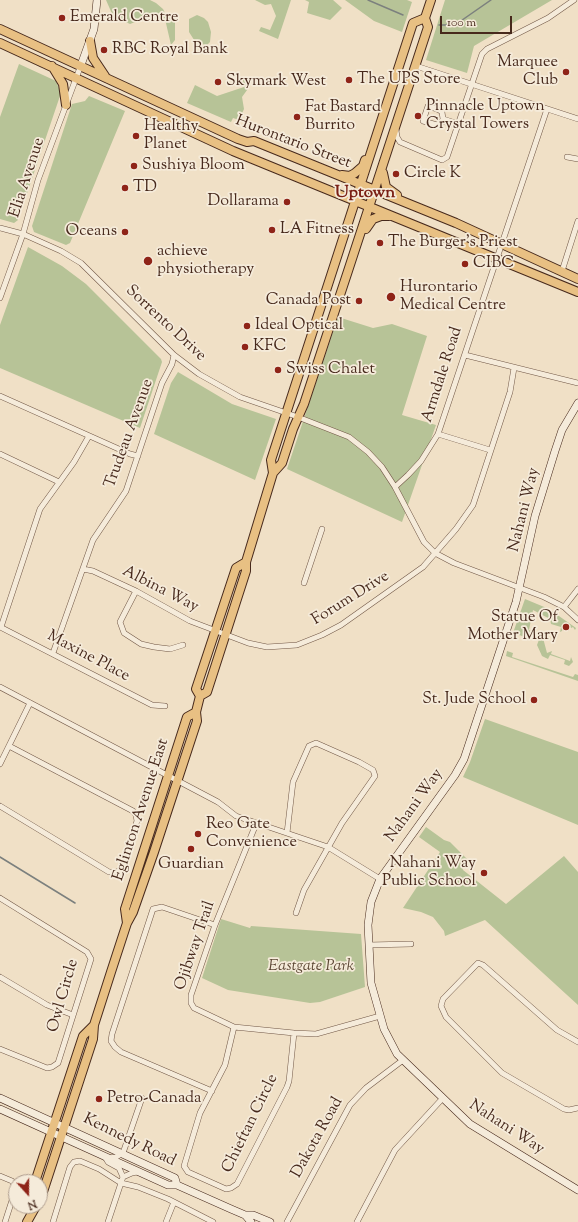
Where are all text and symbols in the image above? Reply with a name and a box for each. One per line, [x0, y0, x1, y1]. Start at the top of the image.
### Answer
place label: Emerald Centre [70, 8, 178, 28]
scale bar [442, 8, 514, 34]
marker: Emerald Centre [57, 13, 67, 23]
text: 100 m [447, 14, 476, 32]
place label: RBC Royal Bank [112, 40, 228, 60]
marker: RBC Royal Bank [99, 45, 109, 55]
place label: Marquee Club [497, 53, 558, 91]
marker: Marquee Club [561, 67, 571, 77]
place label: The UPS Store [357, 70, 461, 90]
place label: Skymark West [226, 72, 326, 92]
marker: The UPS Store [344, 75, 354, 85]
marker: Skymark West [213, 77, 223, 87]
place label: Pinnacle Uptown Crystal Towers [426, 97, 545, 135]
place label: Fat Bastard Burrito [305, 98, 381, 136]
marker: Pinnacle Uptown Crystal Towers [413, 111, 423, 121]
street label: Hurontario Street [232, 112, 354, 174]
marker: Fat Bastard Burrito [292, 112, 302, 122]
place label: Healthy Planet [144, 117, 198, 155]
marker: Healthy Planet [131, 131, 141, 141]
street label: Elia Avenue [6, 136, 50, 220]
place label: Sushiya Bloom [142, 156, 245, 176]
marker: Sushiya Bloom [129, 161, 139, 171]
place label: Circle K [404, 164, 461, 184]
marker: Circle K [391, 169, 401, 179]
place label: TD [133, 178, 157, 198]
marker: TD [120, 183, 130, 193]
district label: Uptown [335, 184, 395, 204]
place label: Dollarama [208, 192, 279, 212]
marker: Dollarama [282, 197, 292, 207]
place label: LA Fitness [280, 220, 354, 240]
place label: Oceans [66, 222, 117, 242]
marker: LA Fitness [267, 225, 277, 235]
marker: Oceans [120, 227, 130, 237]
place label: The Burger's Priest [388, 233, 518, 253]
marker: The Burger's Priest [375, 238, 385, 248]
place label: achieve physiotherapy [157, 242, 254, 280]
place label: CIBC [473, 254, 514, 274]
marker: achieve physiotherapy [142, 255, 154, 267]
marker: CIBC [460, 259, 470, 269]
place label: Hurontario Medical Centre [400, 278, 506, 316]
street label: Sorrento Drive [121, 282, 209, 366]
place label: Canada Post [266, 291, 351, 311]
marker: Hurontario Medical Centre [385, 291, 397, 303]
marker: Canada Post [354, 296, 364, 306]
place label: Ideal Optical [255, 316, 343, 336]
marker: Ideal Optical [242, 321, 252, 331]
street label: Armdale Road [419, 325, 467, 425]
place label: KFC [253, 337, 286, 357]
marker: KFC [240, 342, 250, 352]
place label: Swiss Chalet [286, 360, 375, 380]
marker: Swiss Chalet [273, 365, 283, 375]
street label: Trudeau Avenue [101, 377, 159, 491]
street label: Nahani Way [505, 466, 545, 554]
street label: Albina Way [119, 563, 201, 617]
street label: Forum Drive [309, 568, 393, 630]
place label: Statue Of Mother Mary [467, 608, 558, 646]
marker: Statue Of Mother Mary [561, 622, 571, 632]
street label: Maxine Place [43, 627, 133, 687]
place label: St. Jude School [422, 690, 526, 710]
marker: St. Jude School [529, 695, 539, 705]
street label: Eglinton Avenue East [110, 736, 174, 884]
street label: Nahani Way [382, 765, 448, 847]
place label: Reo Gate Convenience [206, 815, 297, 853]
marker: Reo Gate Convenience [193, 829, 203, 839]
marker: Guardian [186, 844, 196, 854]
place label: Nahani Way Public School [382, 854, 476, 892]
place label: Guardian [158, 855, 224, 875]
marker: Nahani Way Public School [479, 868, 489, 878]
street label: Ojibway Trail [172, 899, 220, 993]
street label: Owl Circle [44, 957, 84, 1035]
park label: Eastgate Park [268, 957, 354, 977]
street label: Chieftan Circle [219, 1071, 283, 1177]
place label: Petro-Canada [107, 1089, 201, 1109]
marker: Petro-Canada [94, 1094, 104, 1104]
street label: Dakota Road [288, 1094, 348, 1182]
street label: Nahani Way [465, 1096, 547, 1160]
street label: Kennedy Road [80, 1110, 178, 1172]
north arrow [8, 1174, 48, 1214]
text: N [25, 1195, 39, 1213]

